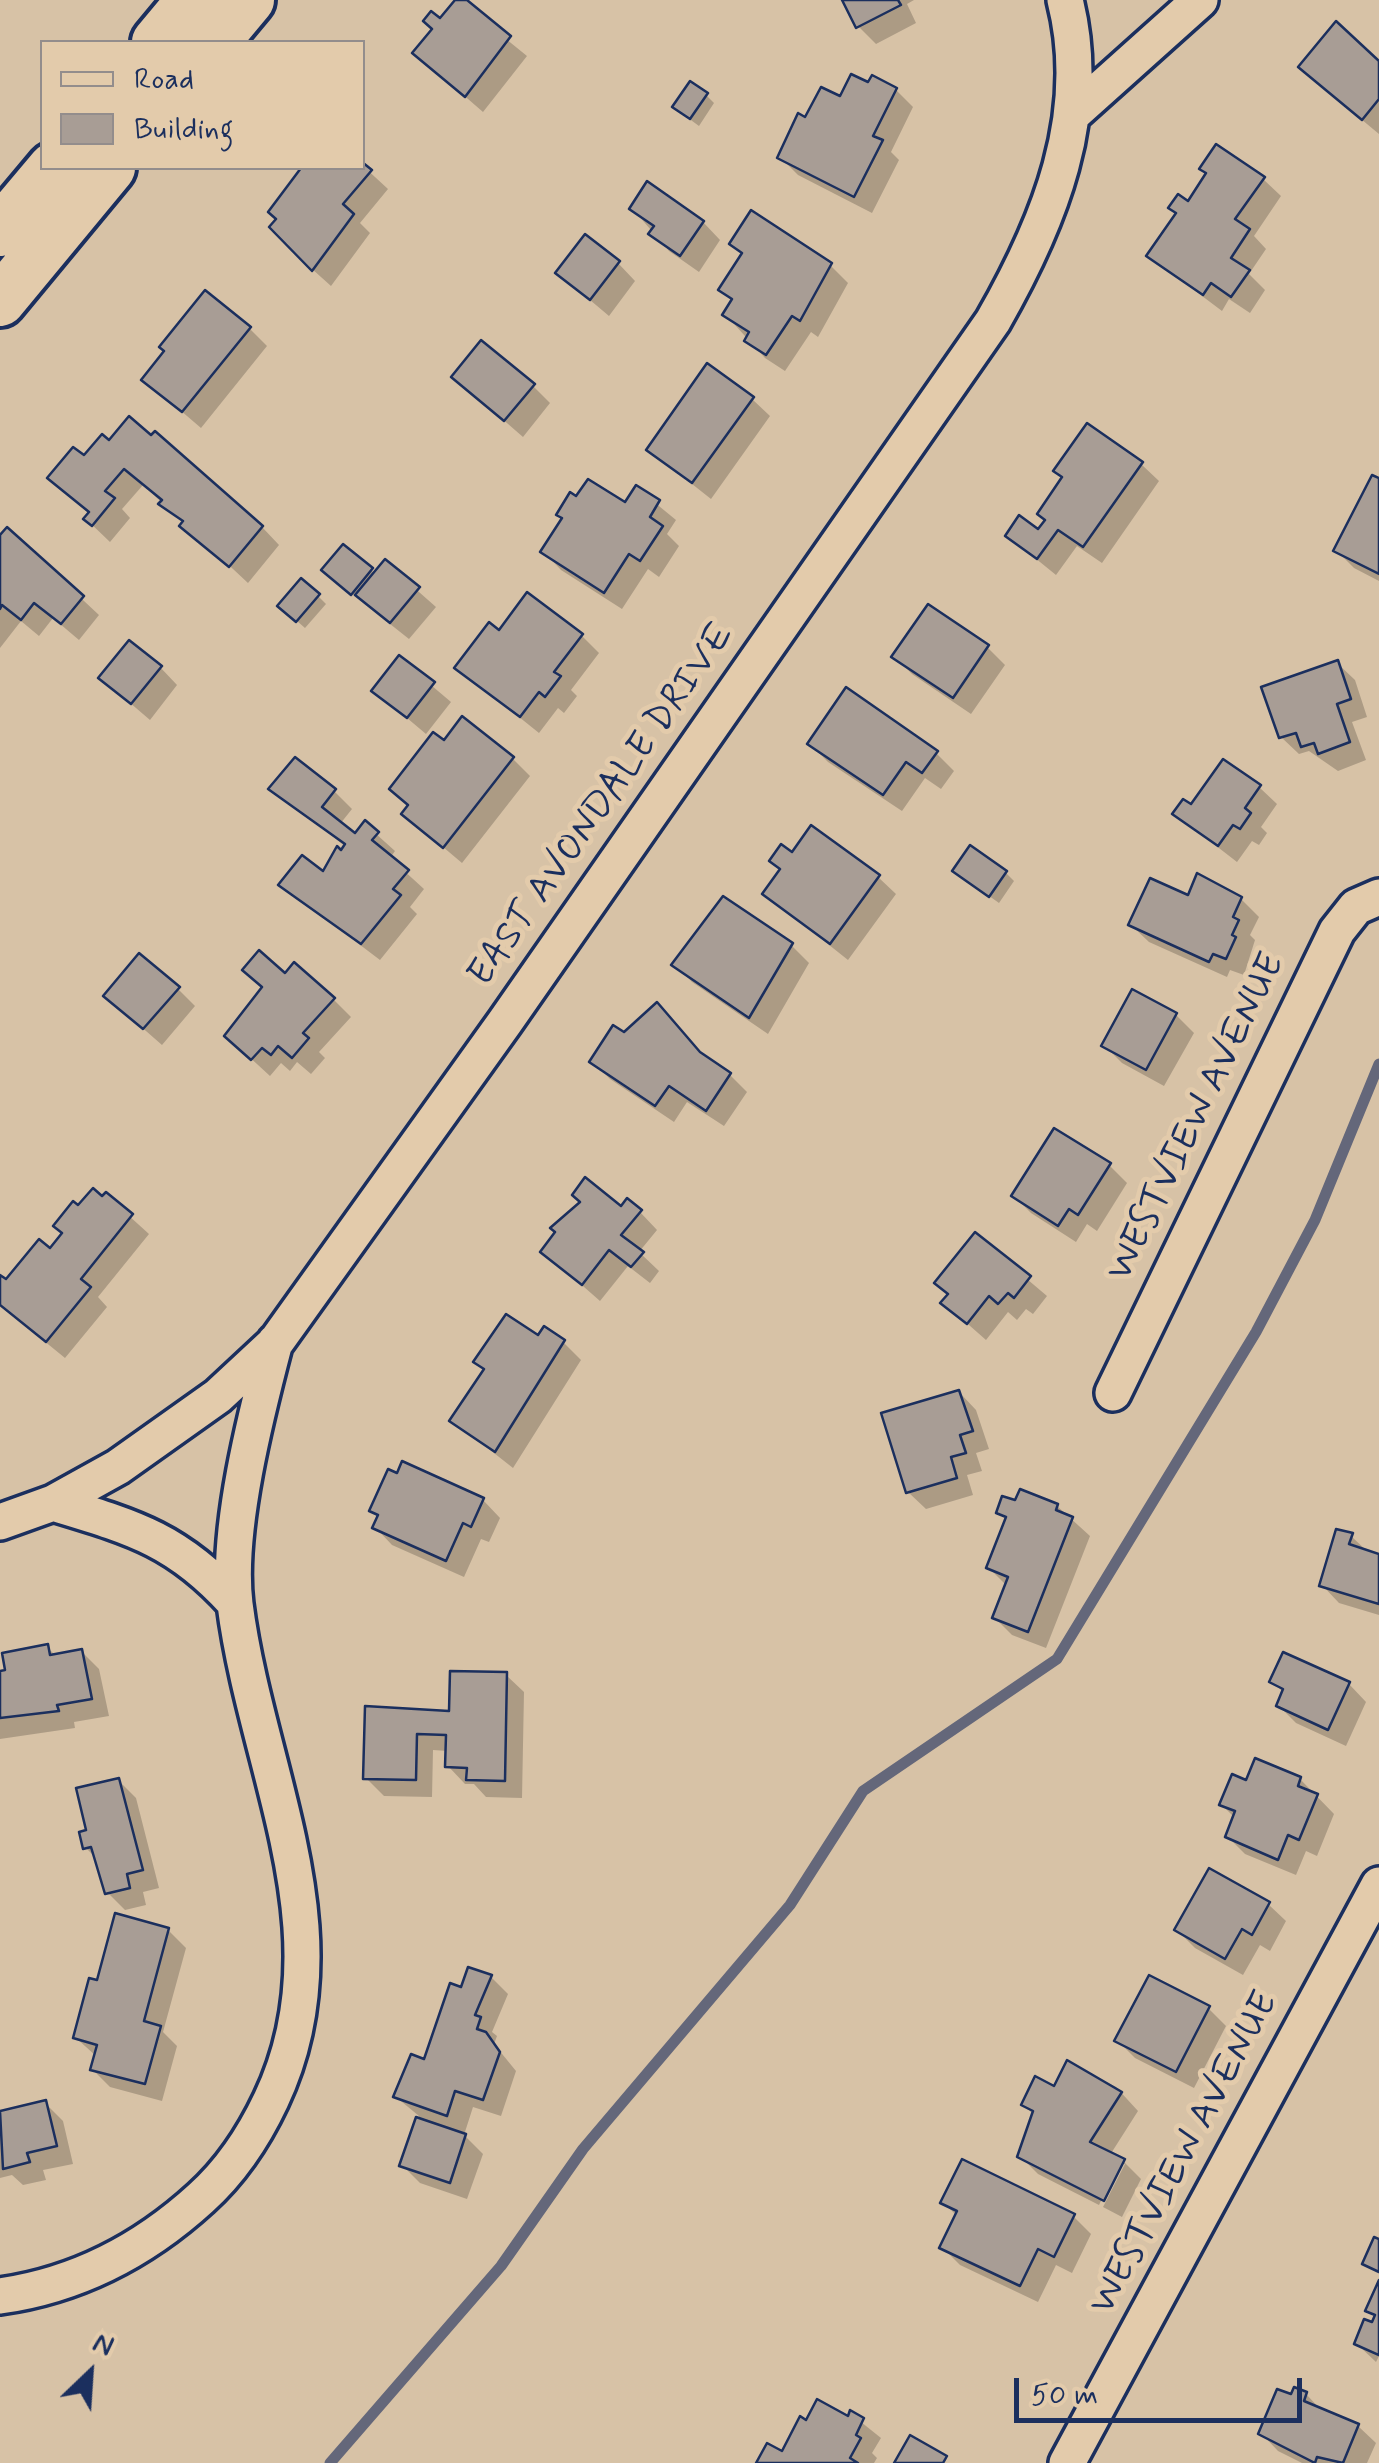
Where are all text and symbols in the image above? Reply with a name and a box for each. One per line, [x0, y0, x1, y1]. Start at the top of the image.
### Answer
legend [40, 40, 365, 170]
text: Road [134, 60, 194, 99]
text: Building [134, 110, 233, 149]
street label: EAST AVONDALE DRIVE [460, 615, 746, 997]
street label: WESTVIEW AVENUE [1099, 947, 1297, 1289]
street label: WESTVIEW AVENUE [1082, 1985, 1290, 2323]
north arrow [40, 2323, 140, 2423]
text: N [87, 2325, 119, 2366]
scale bar [1019, 2358, 1306, 2420]
text: 50 m [1031, 2376, 1098, 2415]

